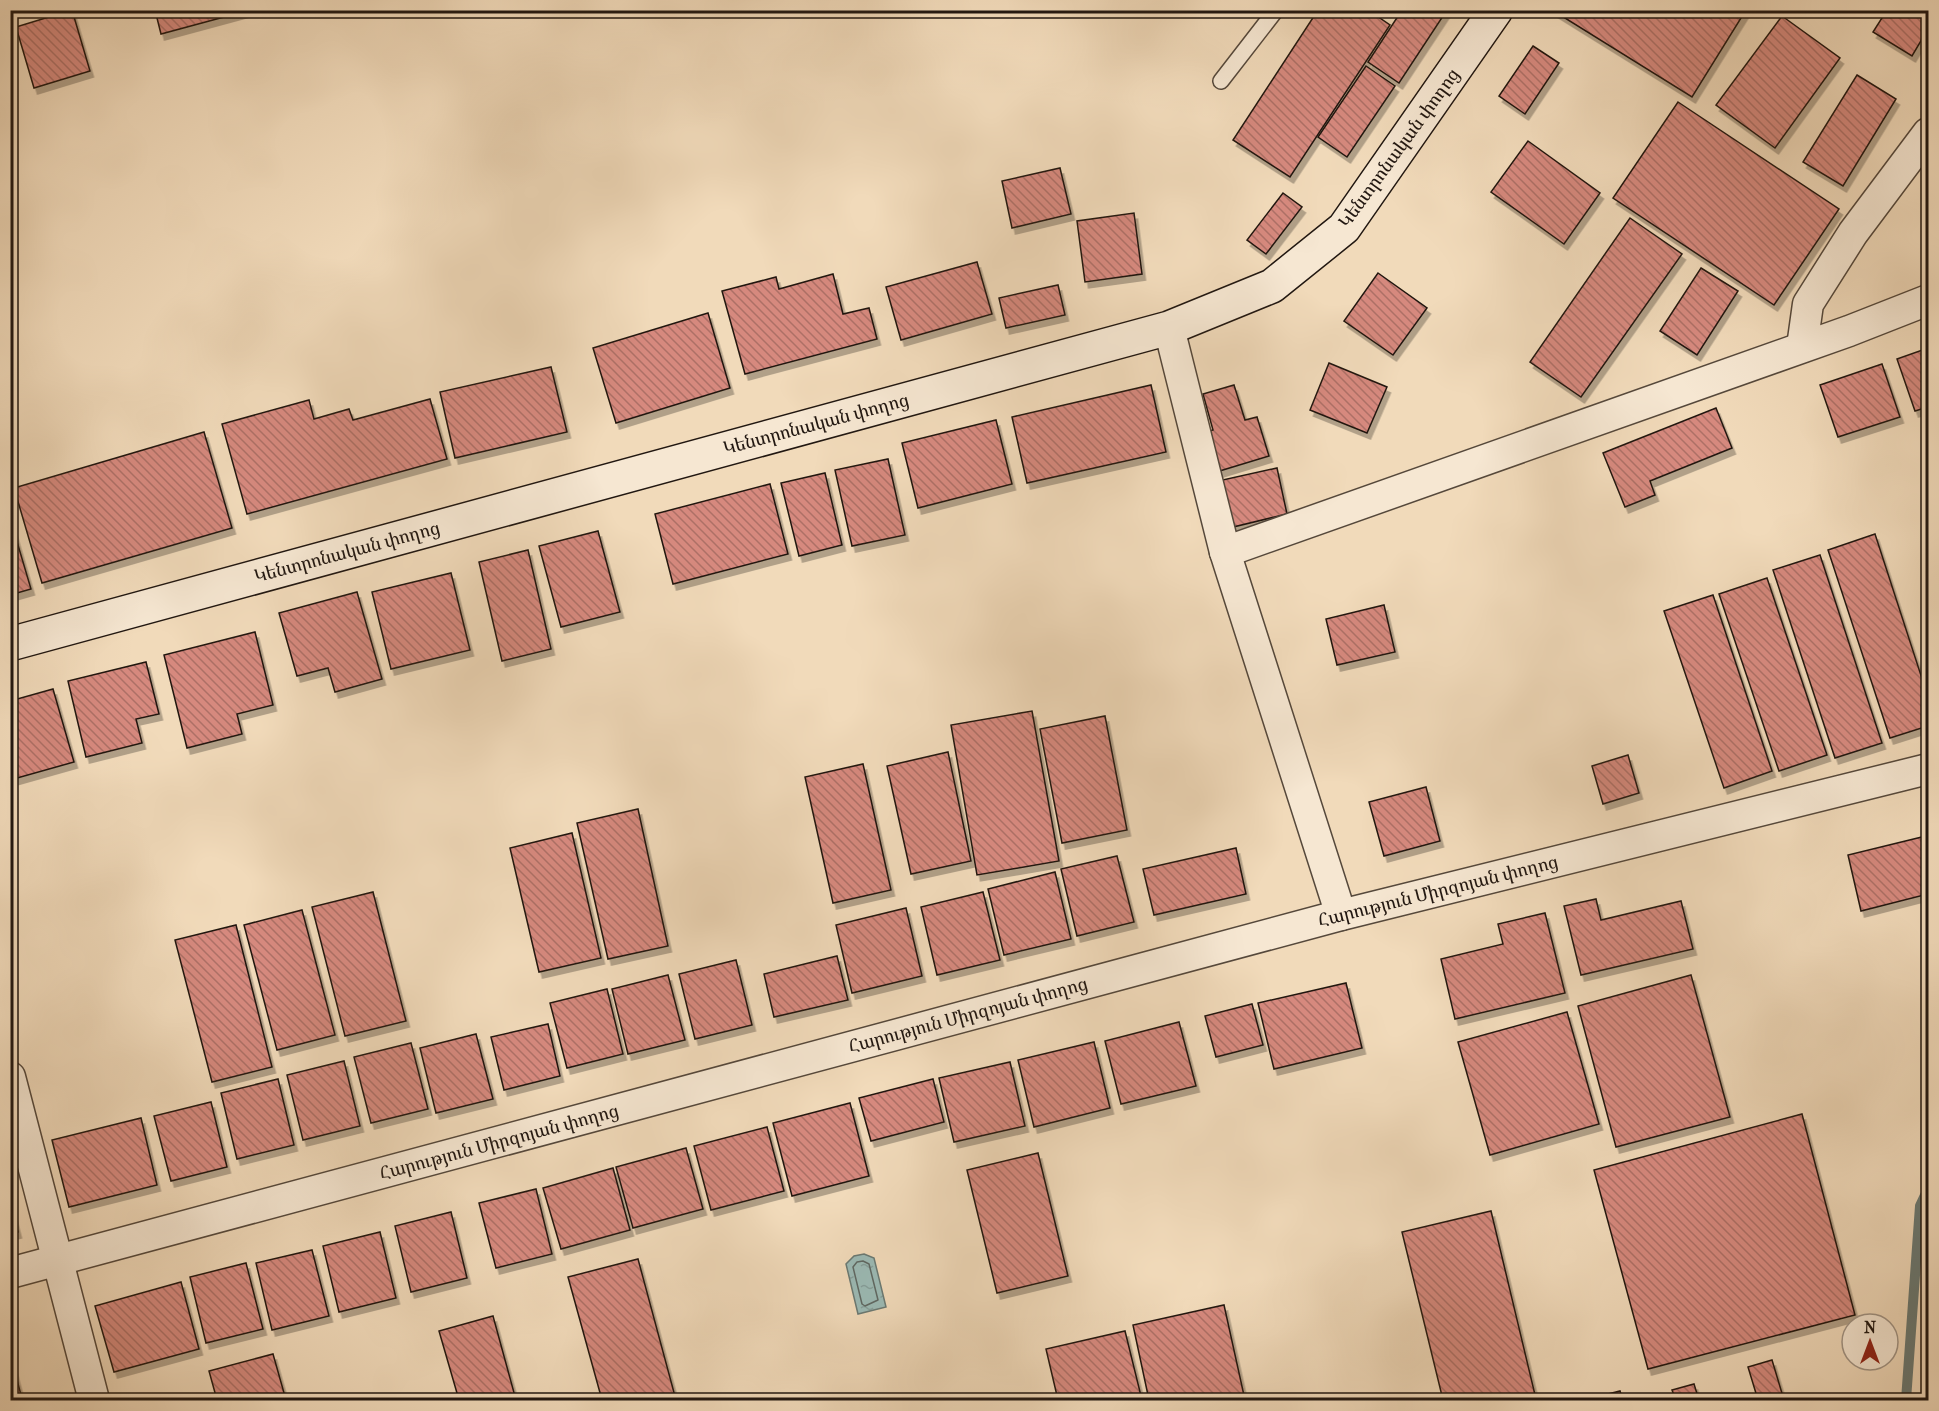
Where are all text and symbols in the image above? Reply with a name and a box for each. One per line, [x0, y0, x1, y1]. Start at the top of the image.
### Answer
street label: Կենտրոնական փողոց [1335, 65, 1464, 232]
street label: Կենտրոնական փողոց [721, 390, 911, 459]
street label: Կենտրոնական փողոց [252, 518, 442, 587]
street label: Հարություն Միրզոյան փողոց [1316, 851, 1560, 932]
street label: Հարություն Միրզոյան փողոց [846, 973, 1090, 1058]
street label: Հարություն Միրզոյան փողոց [377, 1100, 621, 1185]
north arrow [1840, 1312, 1900, 1372]
text: N [1864, 1318, 1877, 1337]

